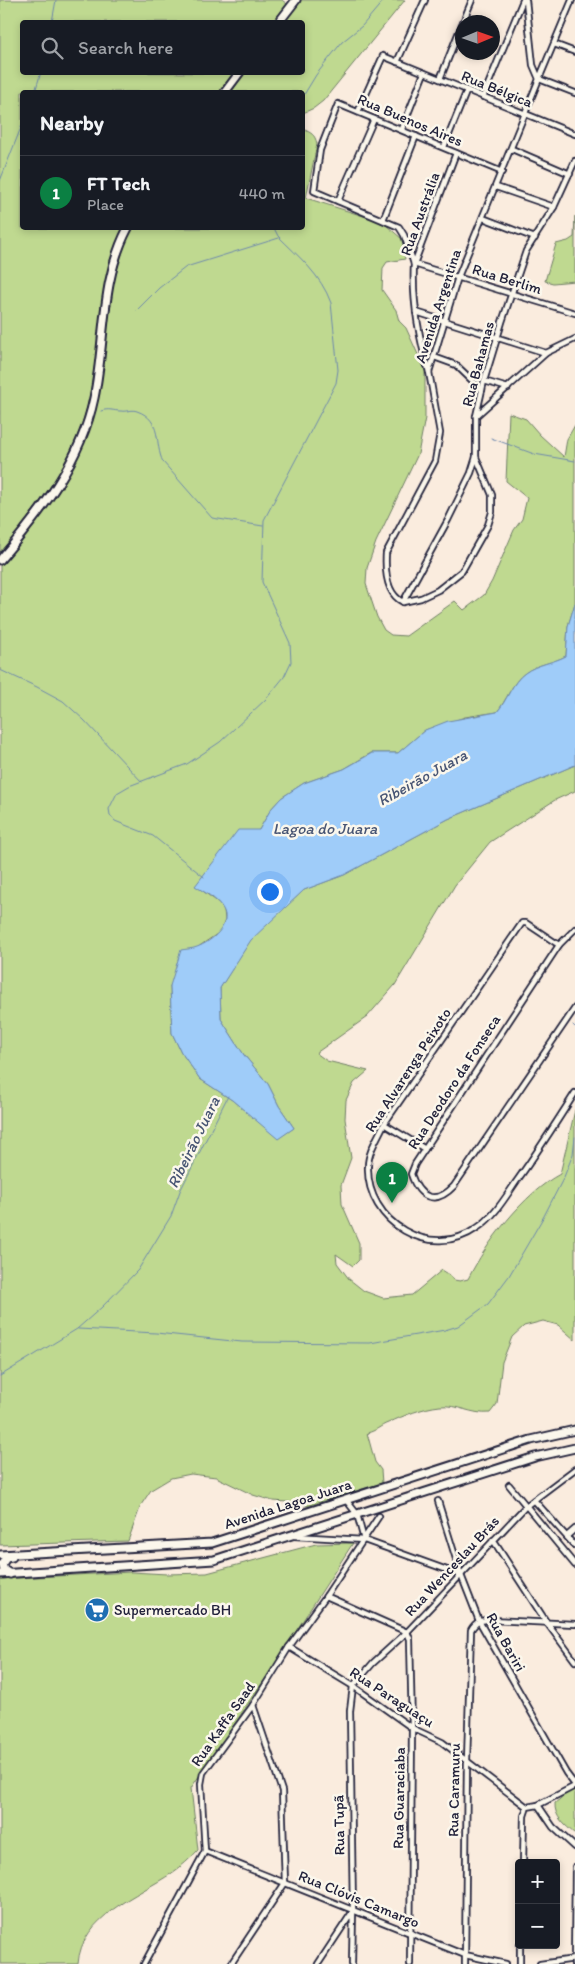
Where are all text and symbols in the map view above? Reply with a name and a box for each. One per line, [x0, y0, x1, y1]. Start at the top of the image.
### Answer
north arrow [455, 15, 500, 60]
search box [20, 20, 305, 75]
icon: search [38, 34, 66, 62]
text: Search here [78, 36, 173, 59]
street label: Rua Bélgica [459, 67, 535, 112]
street label: Rua Buenos Aires [355, 90, 466, 150]
text: Nearby [40, 110, 104, 135]
street label: Rua Austrália [397, 169, 444, 258]
text: FT Tech [87, 172, 150, 195]
text: 1 [52, 184, 60, 203]
text: 440 m [239, 184, 285, 203]
text: Place [87, 195, 124, 214]
street label: Avenida Argentina [411, 247, 465, 365]
street label: Rua Berlim [470, 260, 544, 298]
street label: Rua Bahamas [458, 319, 498, 409]
water label: Ribeirão Juara [374, 745, 471, 810]
water label: Lagoa do Juara [273, 819, 378, 838]
your location [257, 879, 283, 905]
street label: Rua Alvarenga Peixoto [361, 1004, 455, 1136]
street label: Rua Deodoro da Fonseca [404, 1011, 504, 1153]
water label: Ribeirão Juara [163, 1093, 224, 1191]
pin: 1 [376, 1162, 408, 1203]
street label: Avenida Lagoa Juara [222, 1475, 354, 1533]
street label: Rua Wenceslau Brás [401, 1512, 503, 1620]
supermarket icon: Supermercado BH [84, 1597, 110, 1623]
place label: Supermercado BH [114, 1601, 231, 1619]
street label: Rua Bariri [482, 1609, 530, 1675]
street label: Rua Paraguaçu [346, 1663, 438, 1731]
street label: Rua Kaffa Saad [187, 1678, 259, 1770]
street label: Rua Caramuru [444, 1742, 464, 1837]
street label: Rua Guaraciaba [389, 1746, 409, 1849]
street label: Rua Tupã [329, 1794, 349, 1855]
map controls [515, 1859, 560, 1949]
button: + [515, 1859, 560, 1904]
street label: Rua Clóvis Camargo [296, 1866, 422, 1932]
button: − [515, 1904, 560, 1949]

